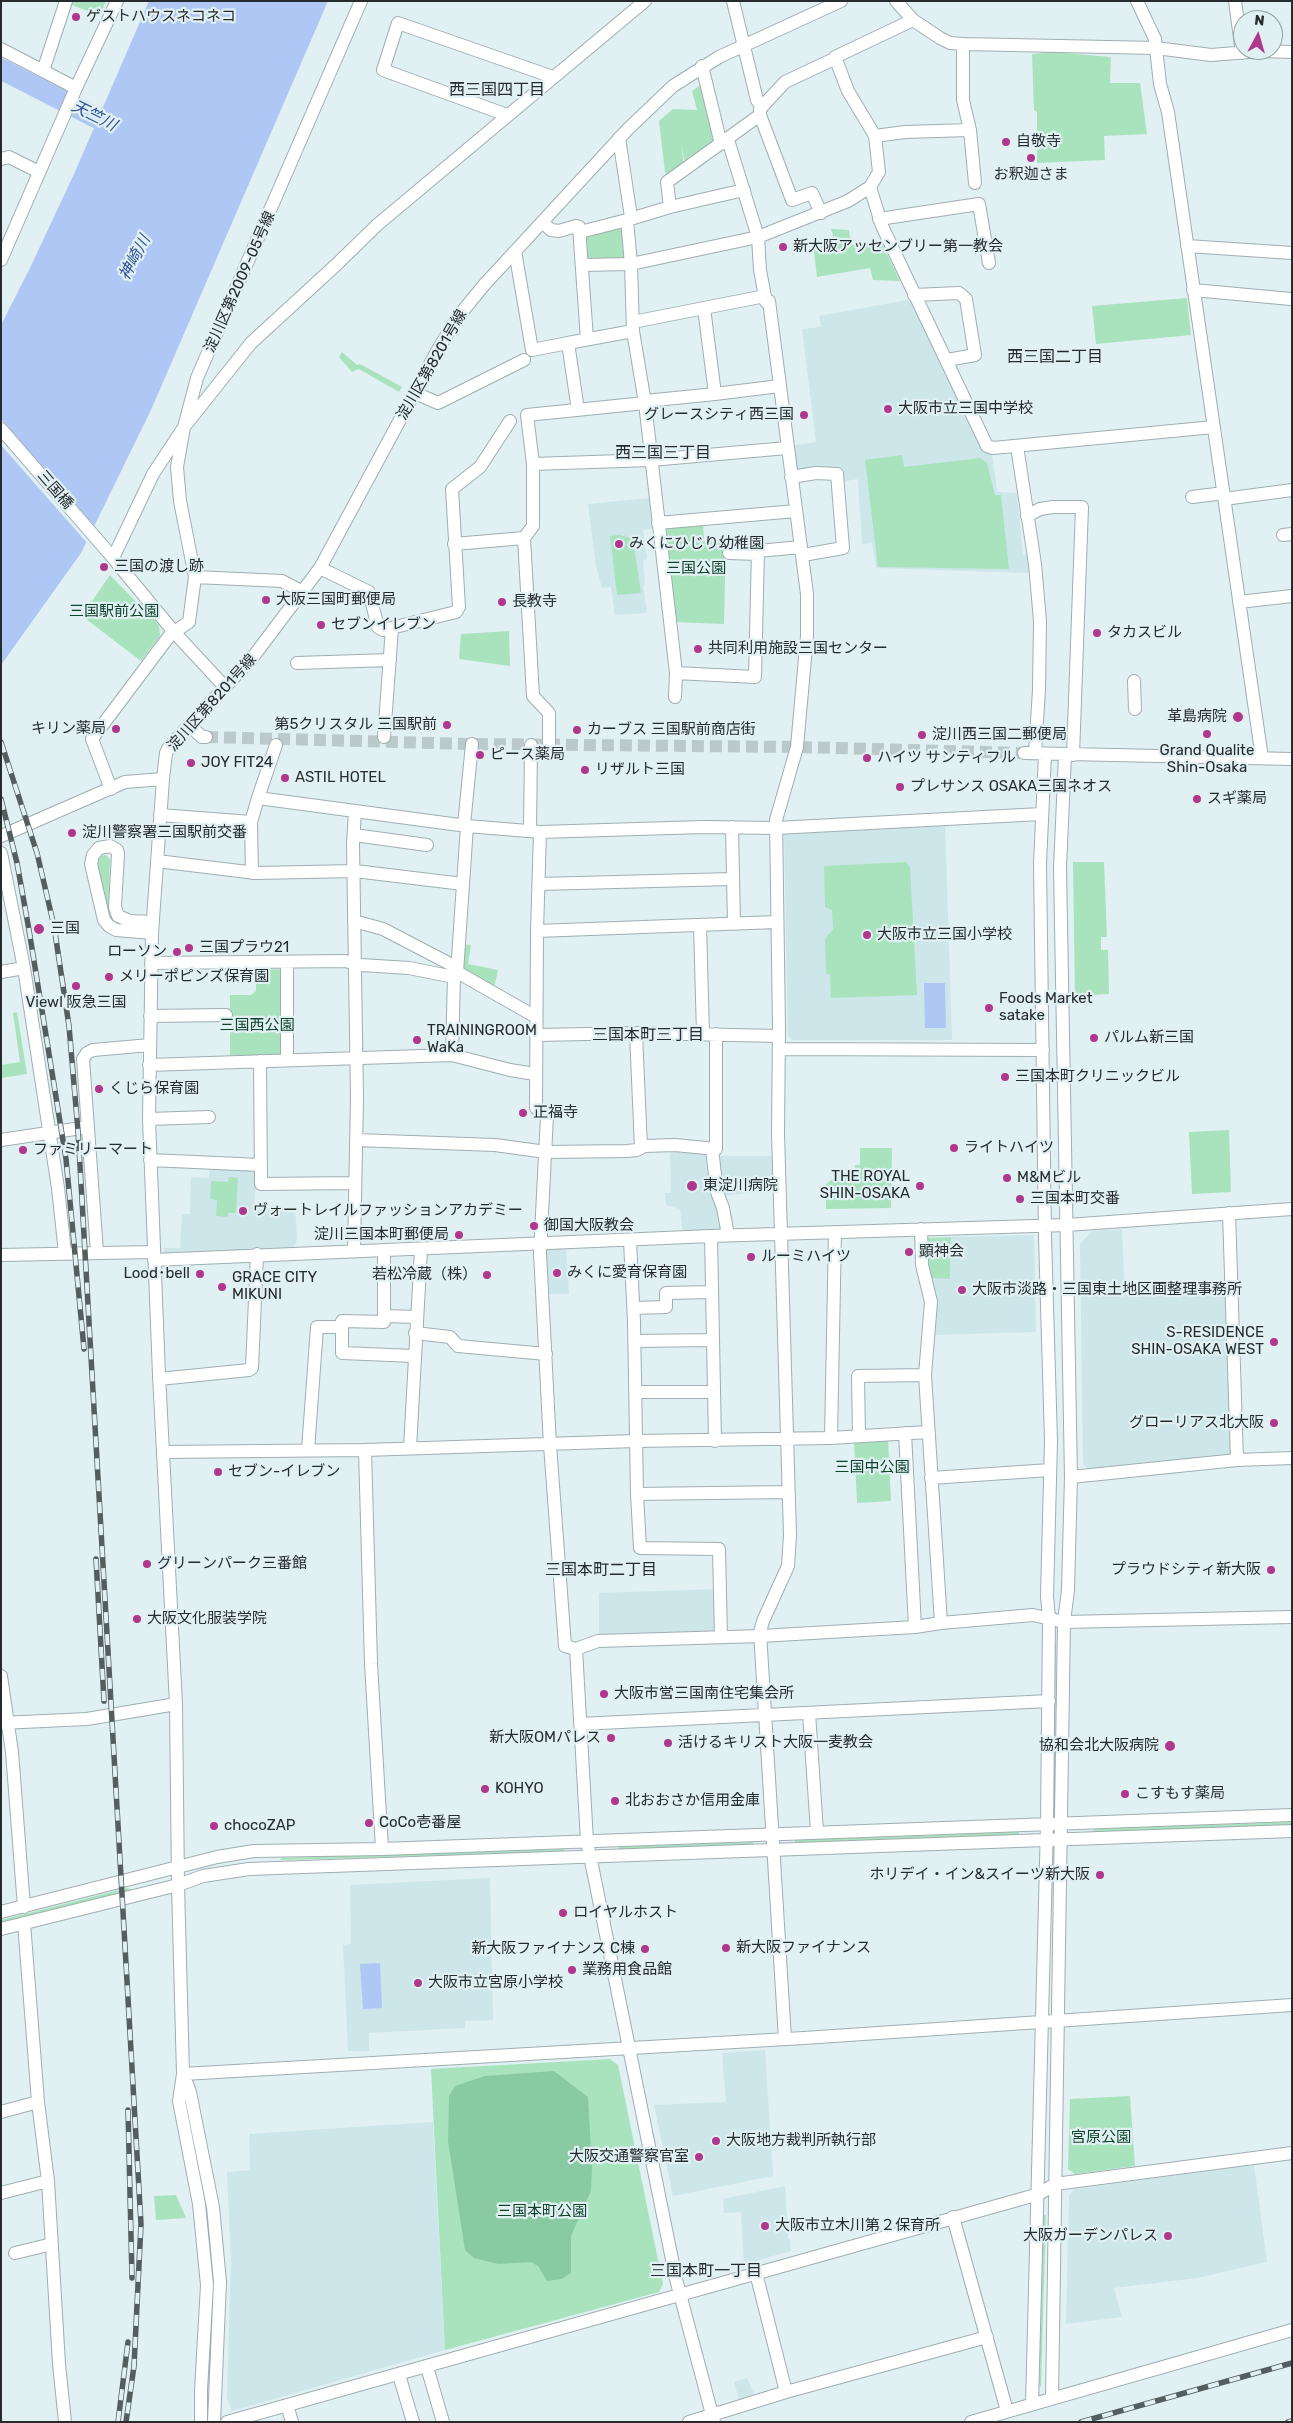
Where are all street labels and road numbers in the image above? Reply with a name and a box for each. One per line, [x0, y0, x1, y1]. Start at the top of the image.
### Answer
street label: 淀川区第2009-05号線 [201, 209, 279, 355]
street label: 淀川区第8201号線 [393, 307, 471, 423]
street label: 三国橋 [33, 467, 77, 513]
street label: 淀川区第8201号線 [164, 651, 260, 755]

